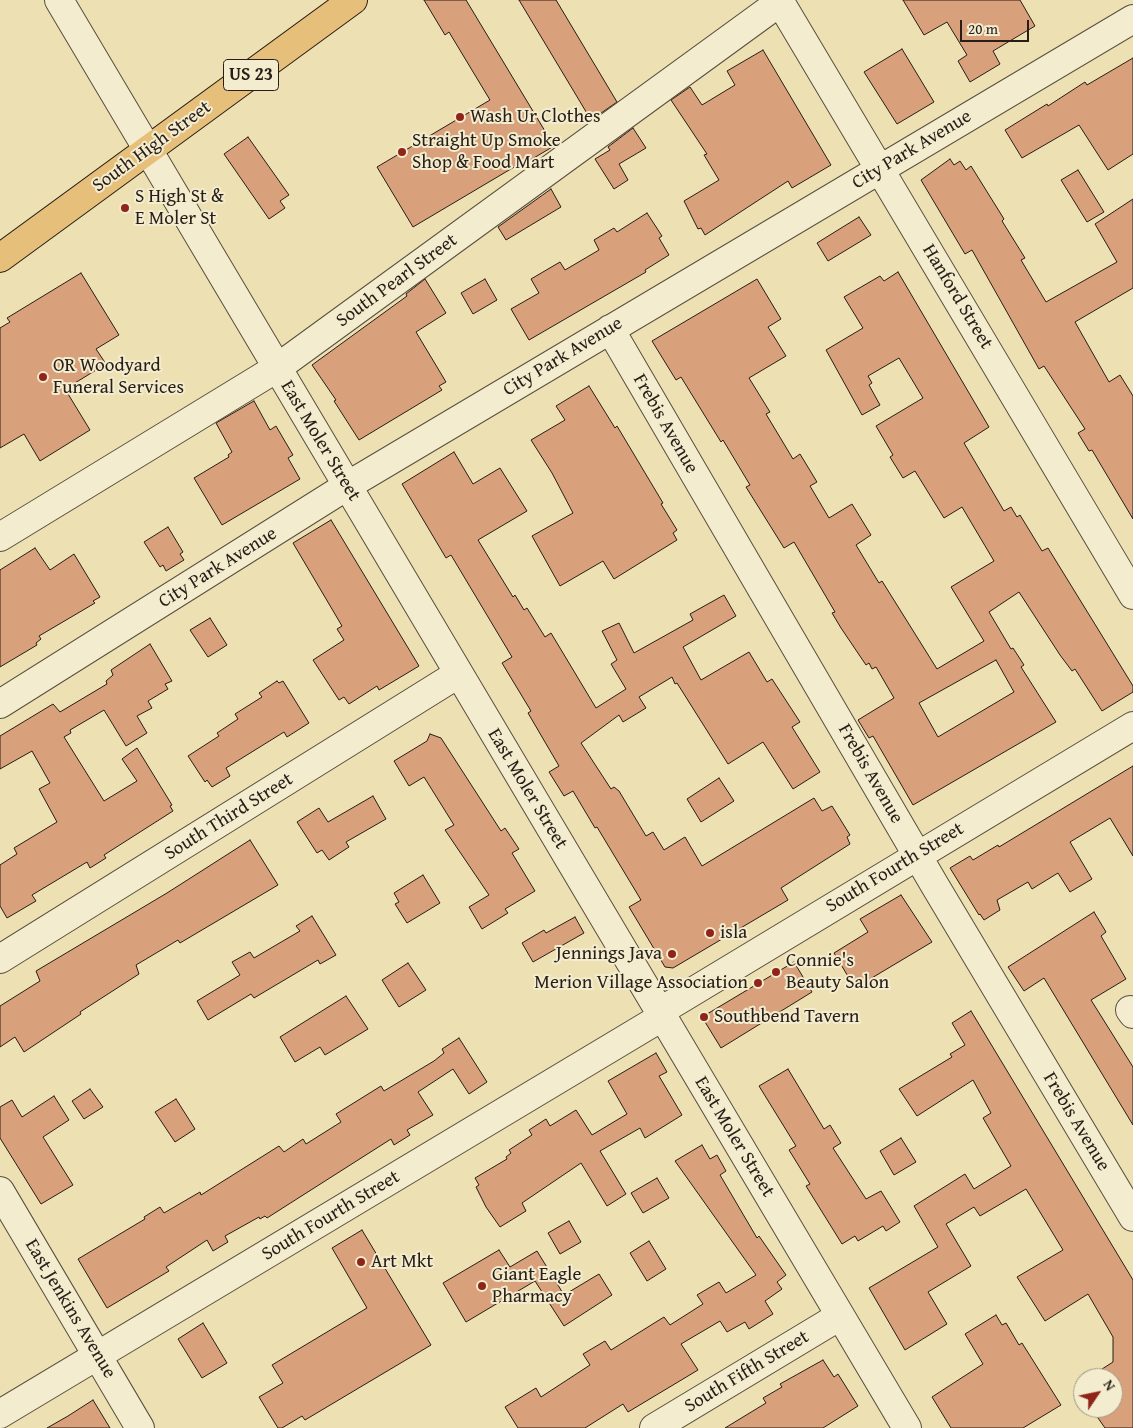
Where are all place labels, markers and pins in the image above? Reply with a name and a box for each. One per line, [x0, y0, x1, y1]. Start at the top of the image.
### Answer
place label: Wash Ur Clothes [470, 106, 601, 128]
marker: Wash Ur Clothes [454, 111, 466, 123]
place label: Straight Up Smoke Shop & Food Mart [412, 130, 561, 174]
marker: Straight Up Smoke Shop & Food Mart [396, 146, 408, 158]
place label: S High St & E Moler St [135, 186, 224, 230]
marker: S High St & E Moler St [119, 202, 131, 214]
place label: OR Woodyard Funeral Services [53, 355, 184, 399]
marker: OR Woodyard Funeral Services [37, 371, 49, 383]
place label: isla [720, 922, 747, 944]
marker: isla [704, 927, 716, 939]
place label: Jennings Java [556, 943, 662, 965]
marker: Jennings Java [666, 948, 678, 960]
place label: Connie's Beauty Salon [786, 950, 889, 994]
marker: Connie's Beauty Salon [770, 966, 782, 978]
place label: Merion Village Association [534, 972, 748, 994]
marker: Merion Village Association [752, 977, 764, 989]
place label: Southbend Tavern [714, 1006, 859, 1028]
marker: Southbend Tavern [698, 1011, 710, 1023]
place label: Art Mkt [371, 1251, 433, 1273]
marker: Art Mkt [355, 1256, 367, 1268]
place label: Giant Eagle Pharmacy [492, 1264, 581, 1308]
marker: Giant Eagle Pharmacy [476, 1280, 488, 1292]

